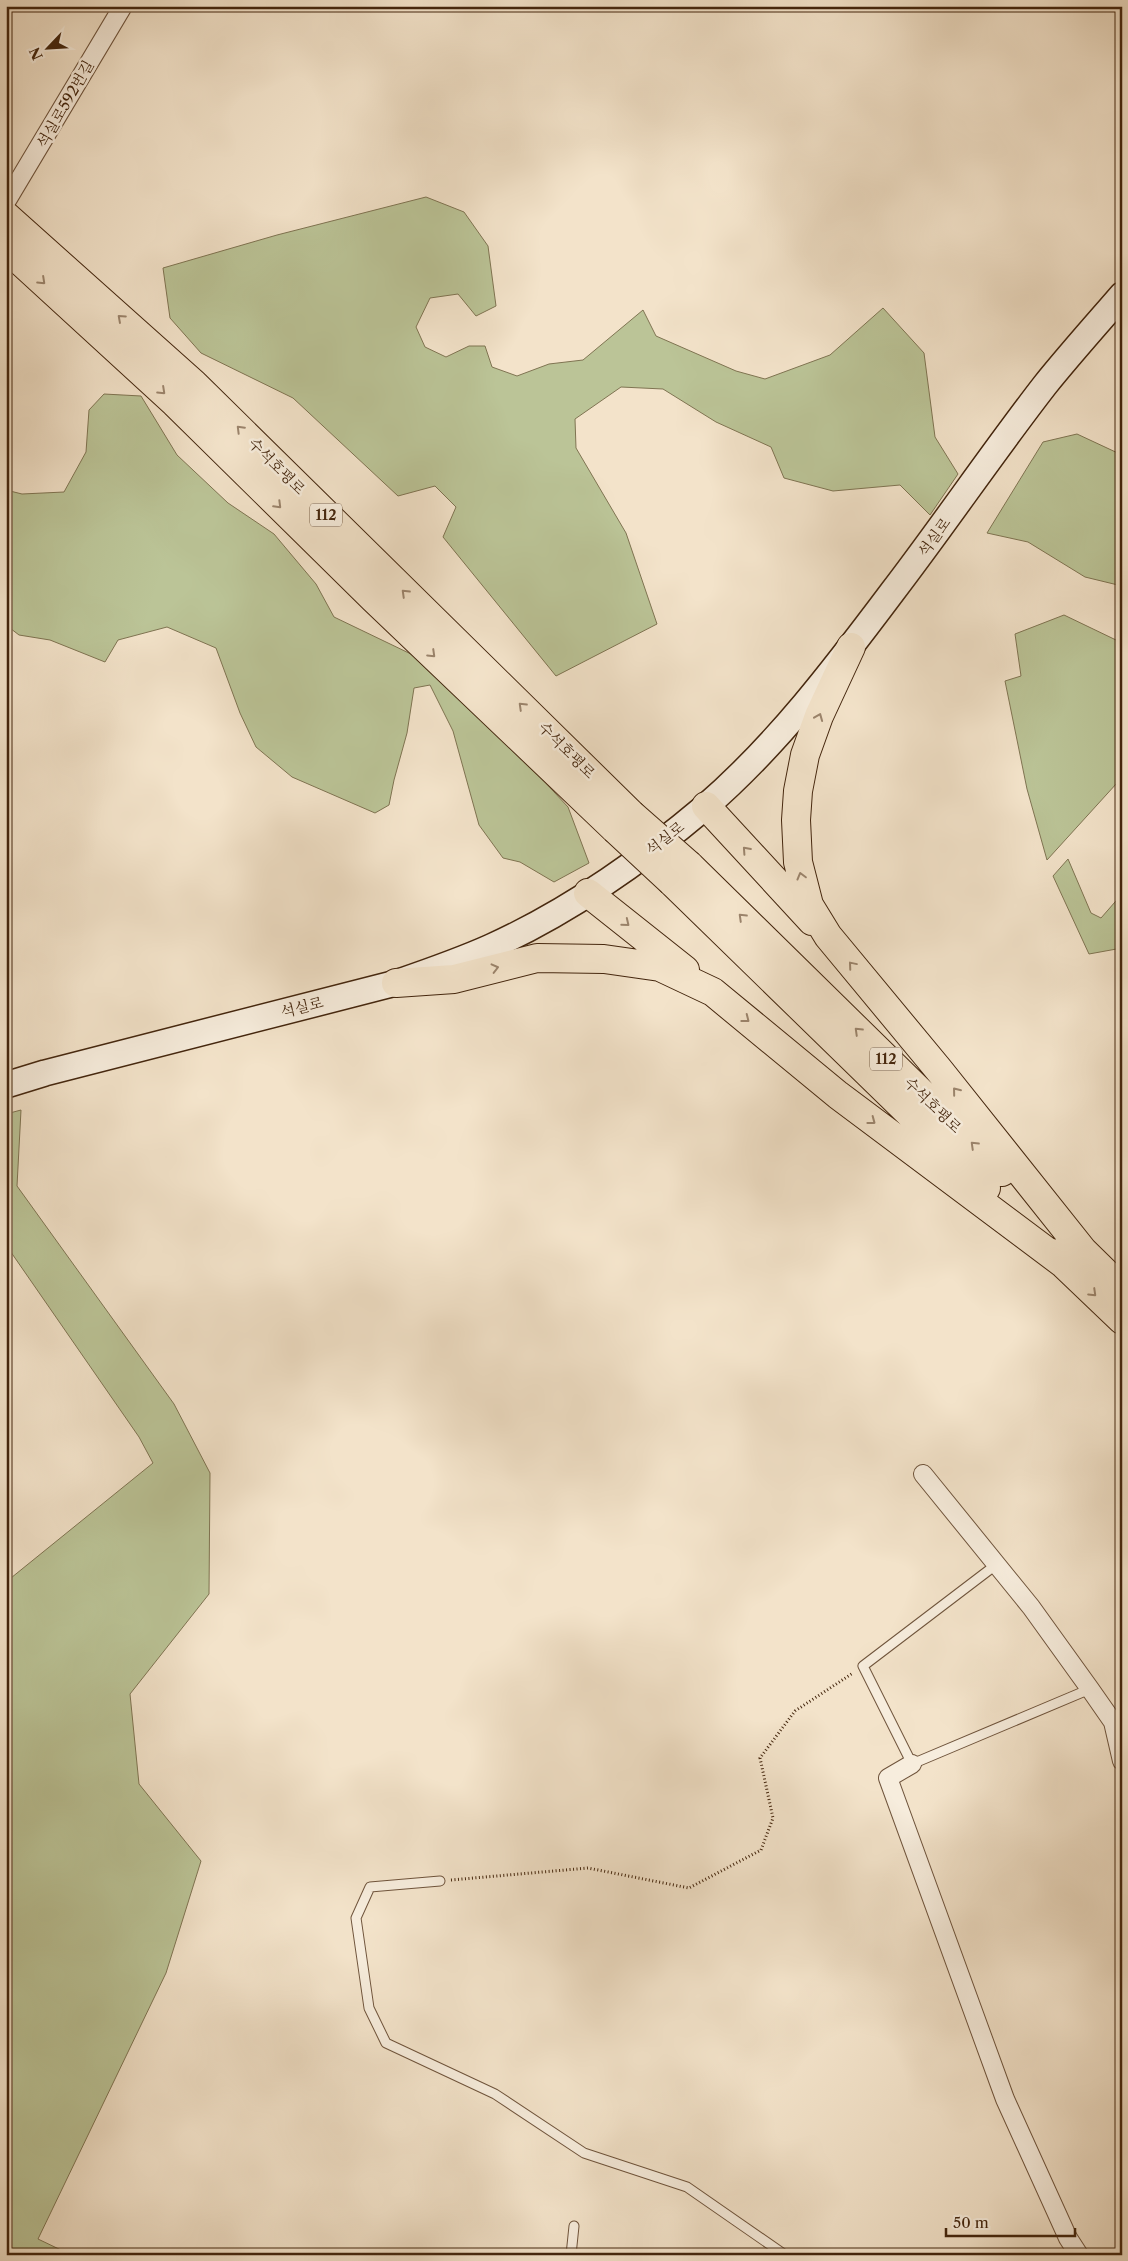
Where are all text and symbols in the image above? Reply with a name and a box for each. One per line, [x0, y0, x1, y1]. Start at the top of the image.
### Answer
north arrow [22, 22, 72, 72]
text: N [25, 44, 47, 63]
street label: 석실로592번길 [32, 57, 98, 151]
one-way arrow [37, 275, 46, 284]
one-way arrow [117, 315, 126, 324]
one-way arrow [156, 385, 165, 394]
one-way arrow [236, 426, 245, 435]
street label: 수석호평로 [245, 434, 310, 499]
one-way arrow [272, 499, 281, 508]
road number: 112 [310, 504, 342, 526]
street label: 석실로 [914, 513, 955, 560]
one-way arrow [401, 590, 410, 599]
one-way arrow [426, 648, 435, 657]
one-way arrow [518, 703, 527, 712]
one-way arrow [813, 713, 824, 722]
street label: 수석호평로 [535, 718, 600, 783]
street label: 석실로 [642, 817, 688, 859]
one-way arrow [742, 847, 751, 856]
one-way arrow [797, 872, 807, 880]
one-way arrow [738, 914, 747, 923]
one-way arrow [621, 918, 630, 927]
one-way arrow [850, 962, 858, 971]
one-way arrow [491, 964, 499, 974]
street label: 석실로 [279, 992, 326, 1021]
one-way arrow [740, 1013, 749, 1021]
one-way arrow [854, 1028, 863, 1037]
road number: 112 [870, 1048, 902, 1070]
street label: 수석호평로 [900, 1073, 966, 1137]
one-way arrow [952, 1087, 961, 1096]
one-way arrow [866, 1115, 876, 1124]
one-way arrow [970, 1142, 979, 1151]
one-way arrow [1088, 1287, 1097, 1296]
scale bar [946, 2206, 1074, 2238]
text: 50 m [953, 2213, 989, 2232]

